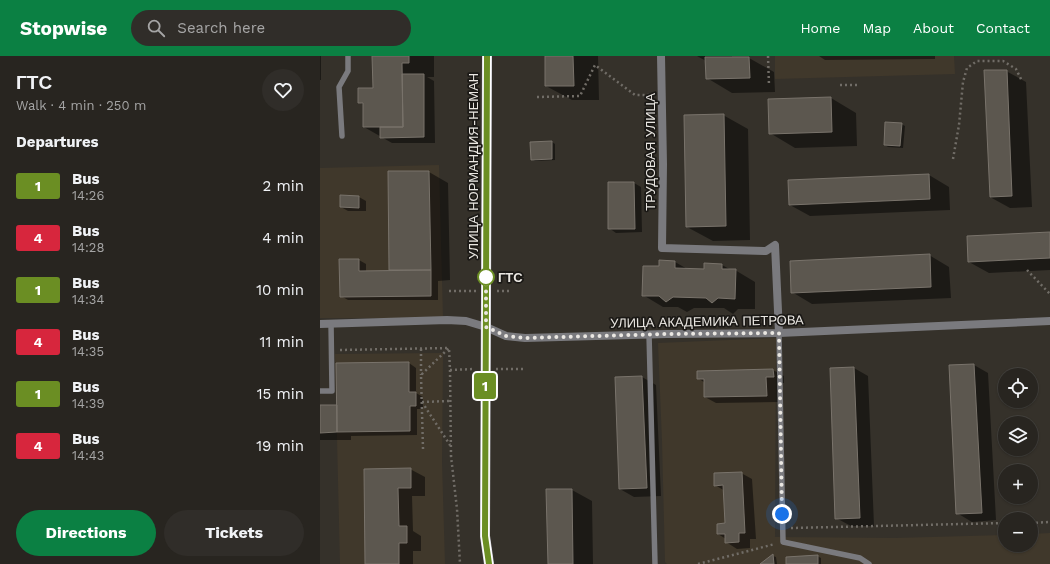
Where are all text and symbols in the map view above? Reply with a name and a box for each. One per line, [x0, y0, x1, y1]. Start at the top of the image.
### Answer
search box [131, 10, 411, 46]
text: Stopwise [20, 17, 107, 40]
icon: search [145, 17, 167, 39]
text: Search here [177, 19, 265, 37]
text: Home [800, 20, 840, 36]
text: Map [862, 20, 891, 36]
text: About [913, 20, 954, 36]
text: Contact [976, 20, 1030, 36]
button: heart [262, 69, 304, 111]
text: ГТС [16, 71, 52, 94]
street label: УЛИЦА НОРМАНДИЯ-НЕМАН [466, 73, 481, 259]
street label: ТРУДОВАЯ УЛИЦА [643, 93, 658, 211]
text: Walk · 4 min · 250 m [16, 98, 146, 113]
text: Departures [16, 133, 99, 151]
text: Bus [72, 170, 100, 188]
text: 2 min [263, 177, 304, 195]
text: 1 [35, 178, 41, 194]
text: 14:26 [72, 188, 104, 203]
text: Bus [72, 222, 100, 240]
text: 4 min [262, 229, 304, 247]
text: 4 [33, 230, 43, 246]
text: 14:28 [72, 240, 104, 255]
marker: ГТС [477, 268, 495, 286]
place label: ГТС [498, 270, 523, 285]
text: Bus [72, 274, 100, 292]
text: 10 min [256, 281, 304, 299]
text: 1 [35, 282, 41, 298]
text: 14:34 [72, 292, 104, 307]
street label: УЛИЦА АКАДЕМИКА ПЕТРОВА [610, 312, 804, 331]
text: Bus [72, 326, 100, 344]
text: 11 min [260, 333, 304, 351]
text: 4 [33, 334, 43, 350]
text: 14:35 [72, 344, 104, 359]
map controls [998, 368, 1038, 552]
button: locate [998, 368, 1038, 408]
line badge: 1 [472, 373, 498, 399]
text: Bus [72, 378, 100, 396]
text: 1 [482, 378, 488, 394]
text: 15 min [257, 385, 304, 403]
text: 1 [35, 386, 41, 402]
text: 14:39 [72, 396, 104, 411]
button: layers [998, 416, 1038, 456]
text: Bus [72, 430, 100, 448]
text: 19 min [256, 437, 304, 455]
text: 4 [33, 438, 43, 454]
text: 14:43 [72, 448, 104, 463]
button: + [998, 464, 1038, 504]
your location [772, 504, 792, 524]
button: Directions [16, 510, 156, 556]
button: Tickets [164, 510, 304, 556]
button: − [998, 512, 1038, 552]

